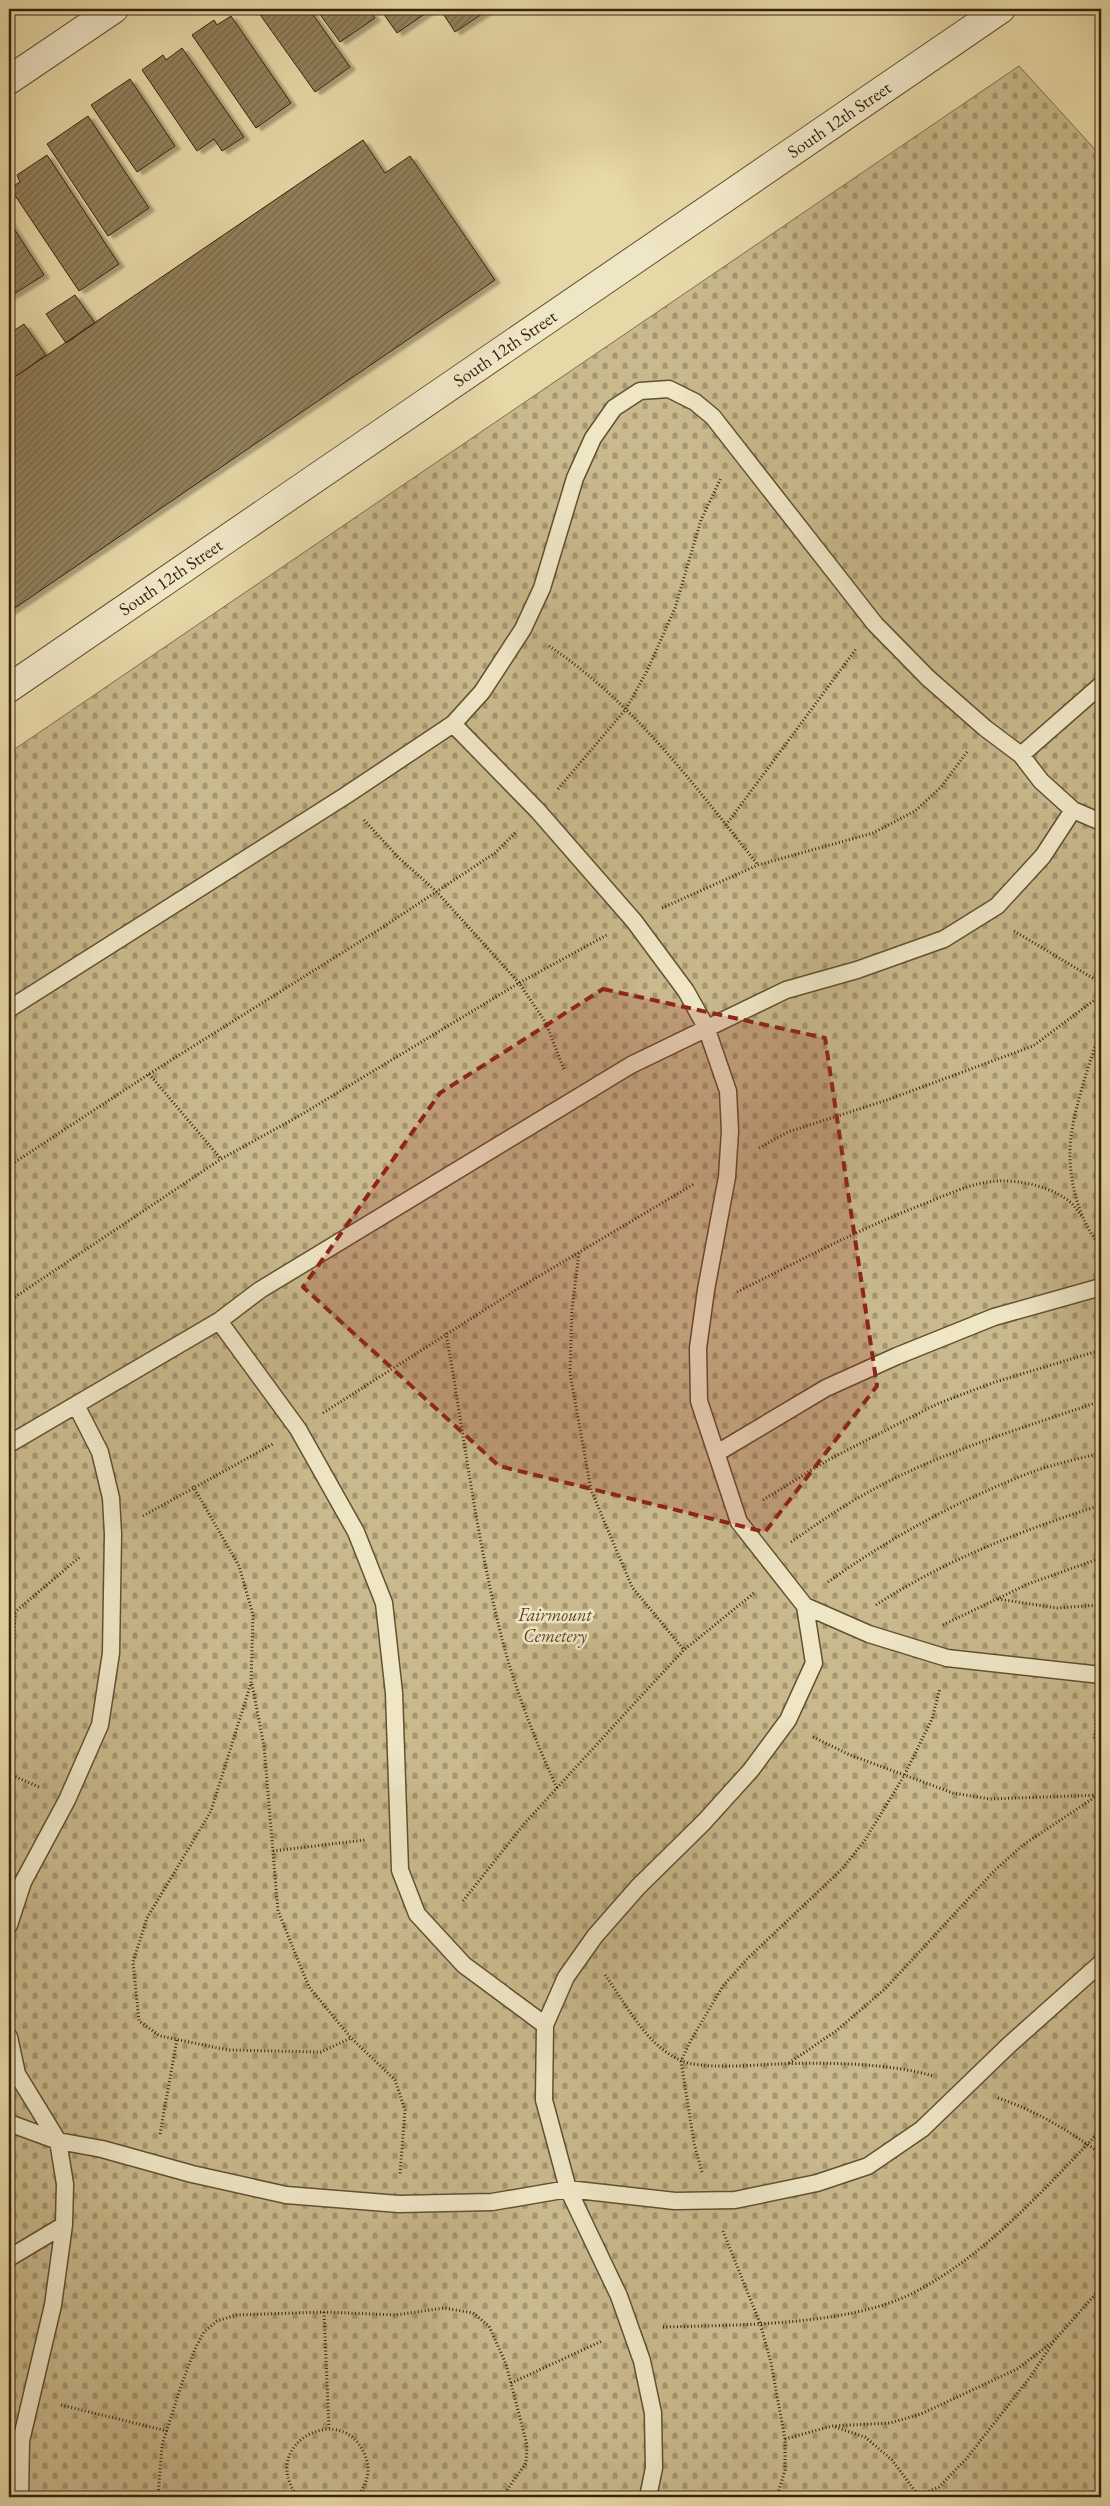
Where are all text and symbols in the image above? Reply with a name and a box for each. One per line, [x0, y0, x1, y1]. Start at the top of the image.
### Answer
street label: South 12th Street [783, 76, 895, 163]
street label: South 12th Street [448, 304, 561, 392]
street label: South 12th Street [114, 533, 227, 620]
park label: Fairmount Cemetery [517, 1603, 593, 1648]

